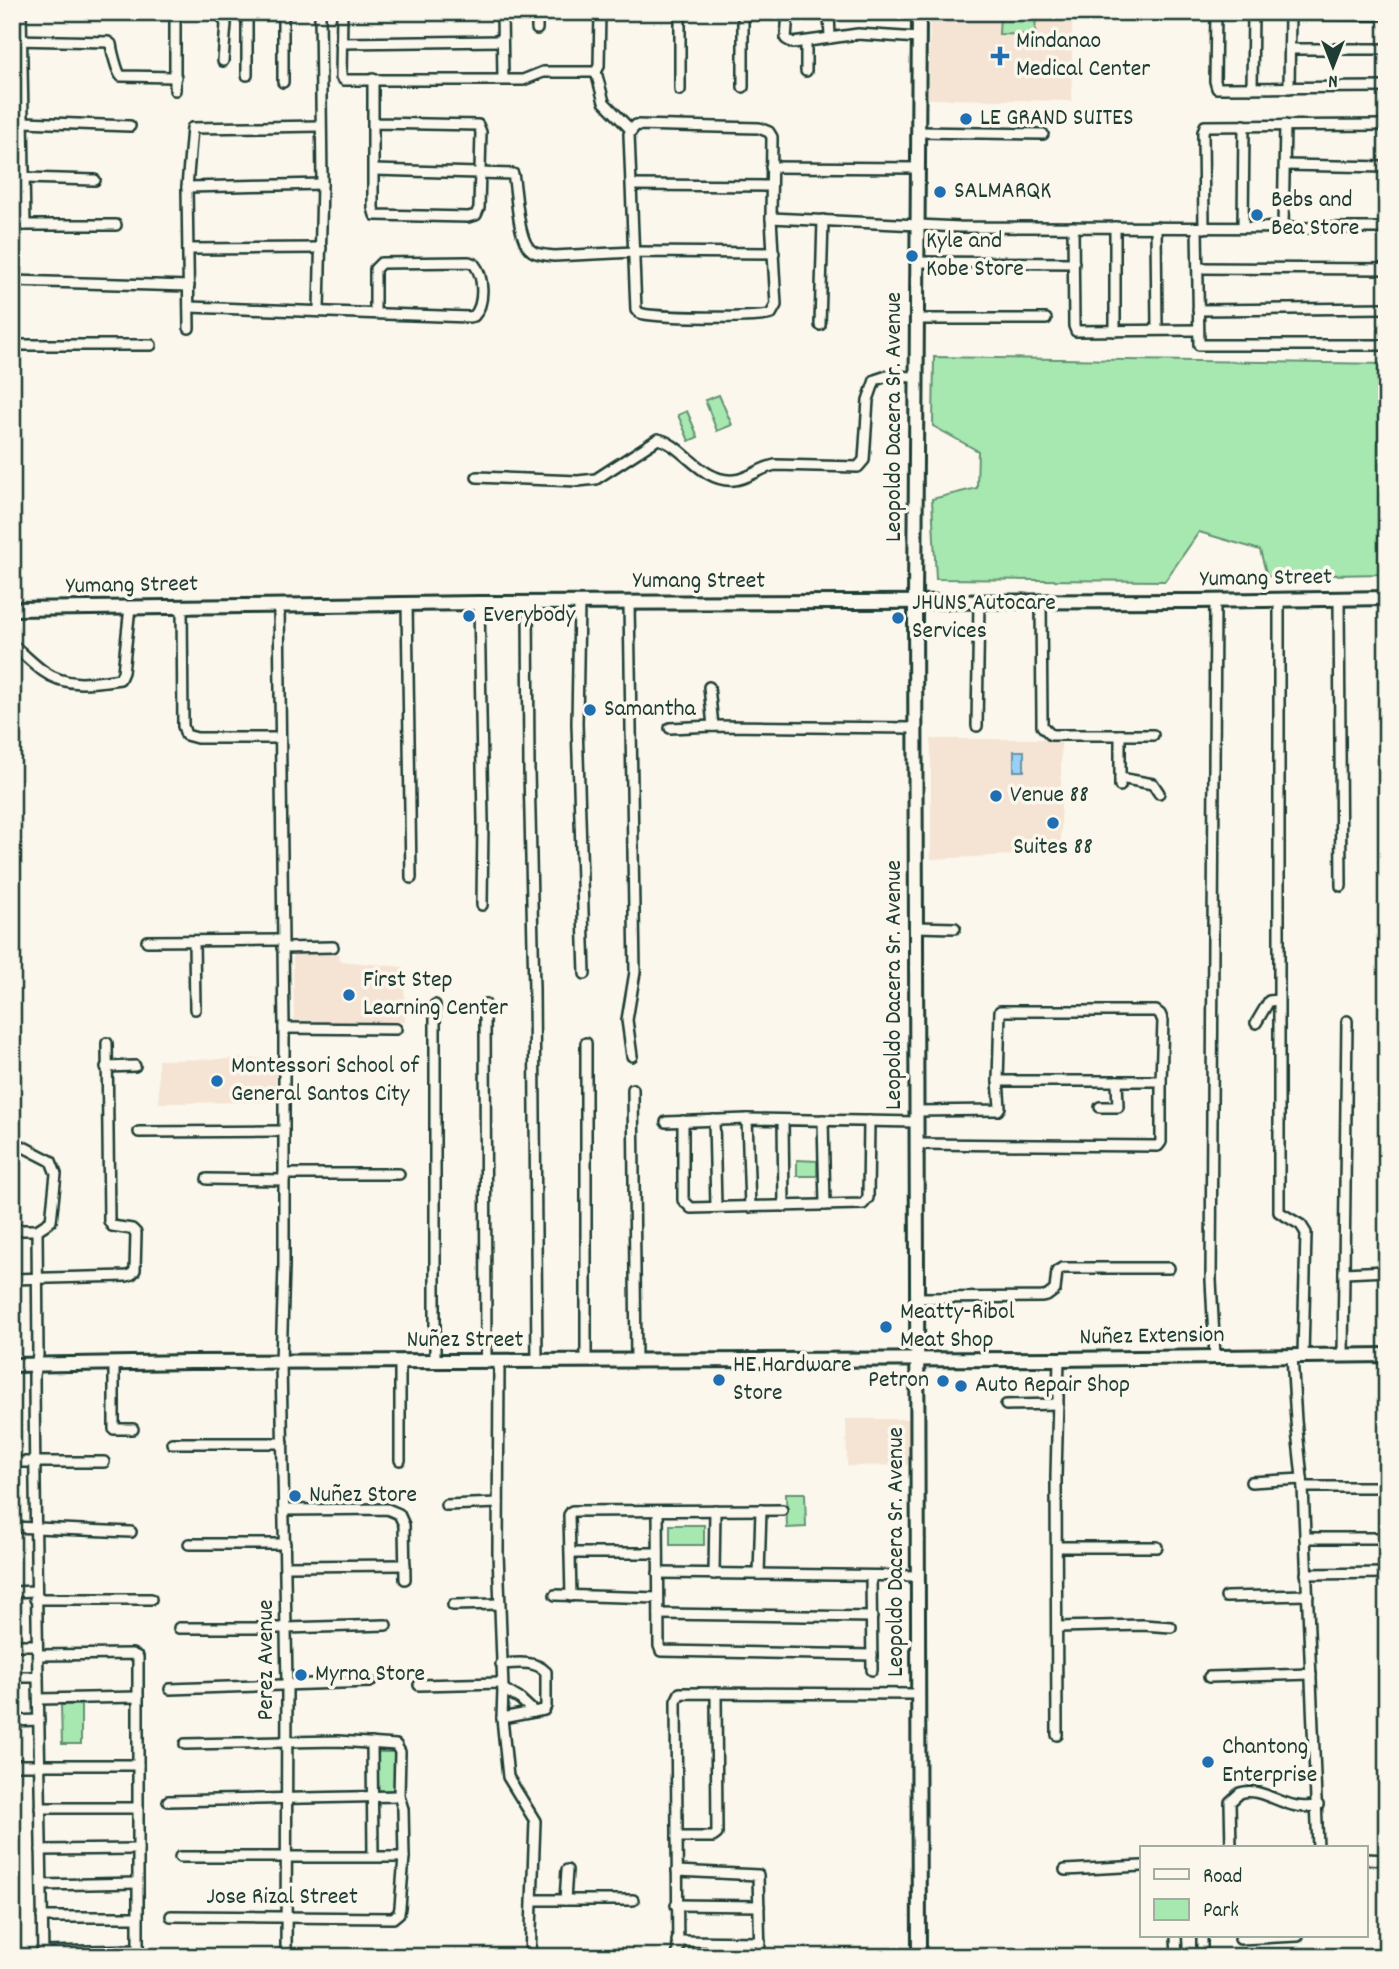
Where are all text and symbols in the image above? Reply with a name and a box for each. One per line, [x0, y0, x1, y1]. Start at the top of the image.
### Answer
place label: Mindanao Medical Center [1016, 25, 1150, 87]
north arrow [1298, 32, 1368, 102]
marker: Mindanao Medical Center [990, 46, 1010, 66]
text: N [1328, 66, 1338, 93]
place label: LE GRAND SUITES [980, 102, 1134, 136]
marker: LE GRAND SUITES [958, 111, 974, 127]
place label: SALMARQK [954, 175, 1051, 209]
marker: SALMARQK [932, 184, 948, 200]
place label: Bebs and Bea Store [1271, 184, 1359, 246]
marker: Bebs and Bea Store [1249, 207, 1265, 223]
place label: Kyle and Kobe Store [926, 225, 1024, 287]
marker: Kyle and Kobe Store [904, 248, 920, 264]
street label: Leopoldo Dacera Sr. Avenue [878, 292, 912, 542]
street label: Yumang Street [1200, 561, 1333, 597]
street label: Yumang Street [633, 565, 765, 599]
street label: Yumang Street [66, 568, 199, 604]
place label: JHUNS Autocare Services [912, 587, 1056, 649]
place label: Everybody [483, 599, 576, 633]
marker: Everybody [461, 608, 477, 624]
marker: JHUNS Autocare Services [890, 610, 906, 626]
place label: Samantha [604, 693, 697, 727]
marker: Samantha [582, 702, 598, 718]
place label: Venue 88 [1010, 779, 1089, 813]
marker: Venue 88 [988, 788, 1004, 804]
marker: Suites 88 [1045, 815, 1061, 831]
place label: Suites 88 [1013, 831, 1093, 865]
street label: Leopoldo Dacera Sr. Avenue [878, 860, 912, 1110]
place label: First Step Learning Center [363, 964, 508, 1026]
marker: First Step Learning Center [341, 987, 357, 1003]
place label: Montessori School of General Santos City [231, 1050, 419, 1112]
marker: Montessori School of General Santos City [209, 1073, 225, 1089]
place label: Meatty-Ribol Meat Shop [900, 1296, 1015, 1358]
marker: Meatty-Ribol Meat Shop [878, 1319, 894, 1335]
street label: Nuñez Extension [1079, 1319, 1225, 1355]
street label: Nuñez Street [407, 1324, 524, 1358]
place label: HE Hardware Store [733, 1349, 852, 1411]
place label: Petron [868, 1364, 929, 1398]
place label: Auto Repair Shop [975, 1369, 1130, 1403]
marker: HE Hardware Store [711, 1372, 727, 1388]
marker: Petron [935, 1373, 951, 1389]
marker: Auto Repair Shop [953, 1378, 969, 1394]
street label: Leopoldo Dacera Sr. Avenue [880, 1427, 914, 1677]
place label: Nuñez Store [309, 1479, 417, 1513]
marker: Nuñez Store [287, 1488, 303, 1504]
street label: Perez Avenue [250, 1599, 284, 1721]
place label: Myrna Store [315, 1658, 425, 1692]
marker: Myrna Store [293, 1667, 309, 1683]
place label: Chantong Enterprise [1222, 1731, 1317, 1793]
marker: Chantong Enterprise [1200, 1754, 1216, 1770]
legend [1140, 1846, 1368, 1938]
text: Road [1203, 1863, 1242, 1893]
street label: Jose Rizal Street [206, 1881, 358, 1915]
text: Park [1203, 1897, 1239, 1927]

